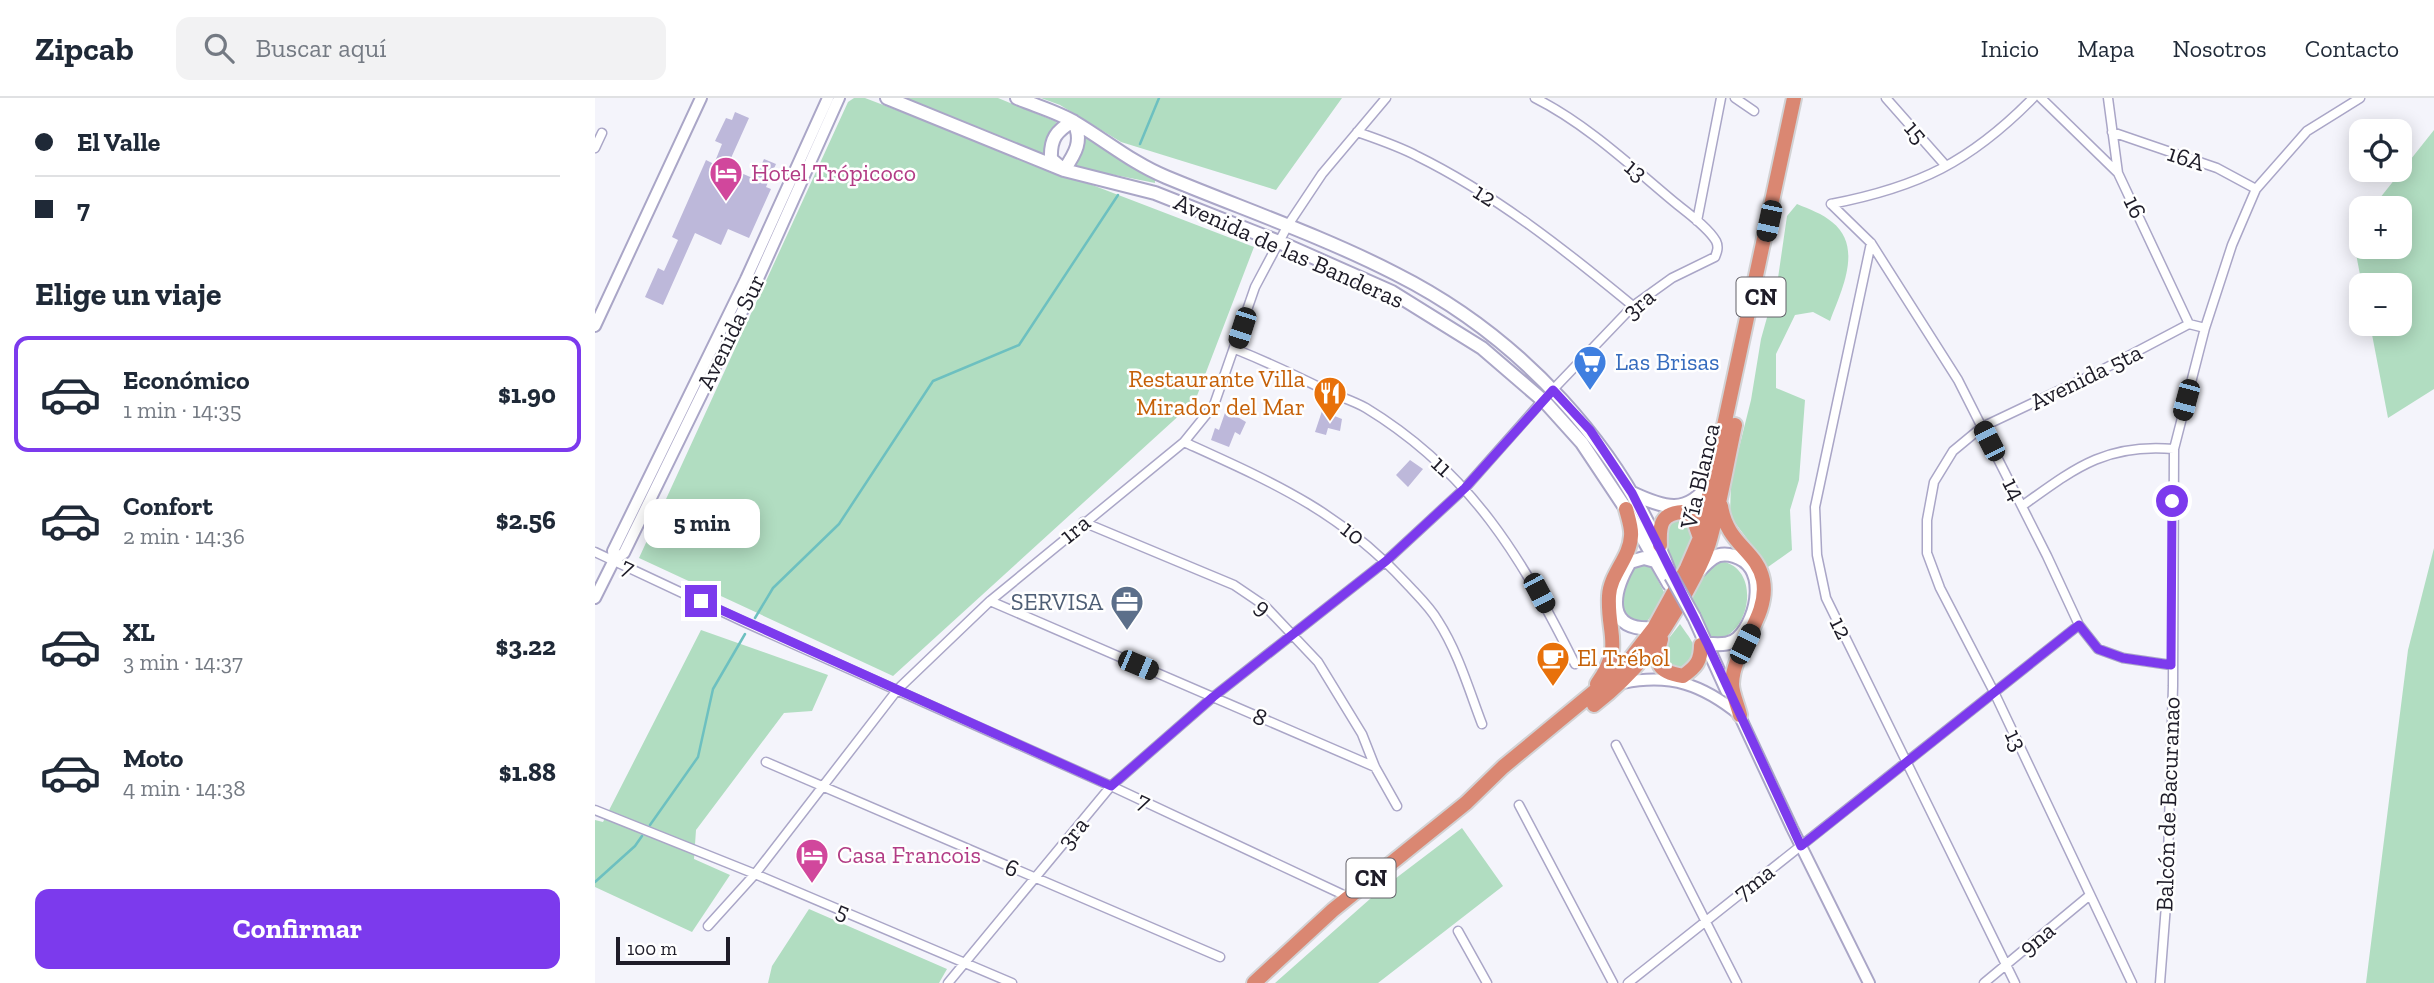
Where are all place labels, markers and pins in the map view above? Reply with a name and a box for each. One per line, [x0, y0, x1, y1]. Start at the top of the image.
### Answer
hotel icon: Hotel Trópicoco [707, 154, 745, 203]
place label: Hotel Trópicoco [751, 158, 916, 187]
supermarket icon: Las Brisas [1571, 343, 1609, 392]
place label: Las Brisas [1615, 347, 1720, 376]
place label: Restaurante Villa Mirador del Mar [1128, 364, 1305, 421]
restaurant icon: Restaurante Villa Mirador del Mar [1311, 374, 1349, 423]
office icon: SERVISA [1108, 583, 1146, 632]
place label: SERVISA [1011, 587, 1103, 616]
cafe icon: El Trébol [1534, 639, 1572, 688]
place label: El Trébol [1577, 643, 1670, 672]
hotel icon: Casa Francois [793, 836, 831, 885]
place label: Casa Francois [837, 840, 981, 869]

